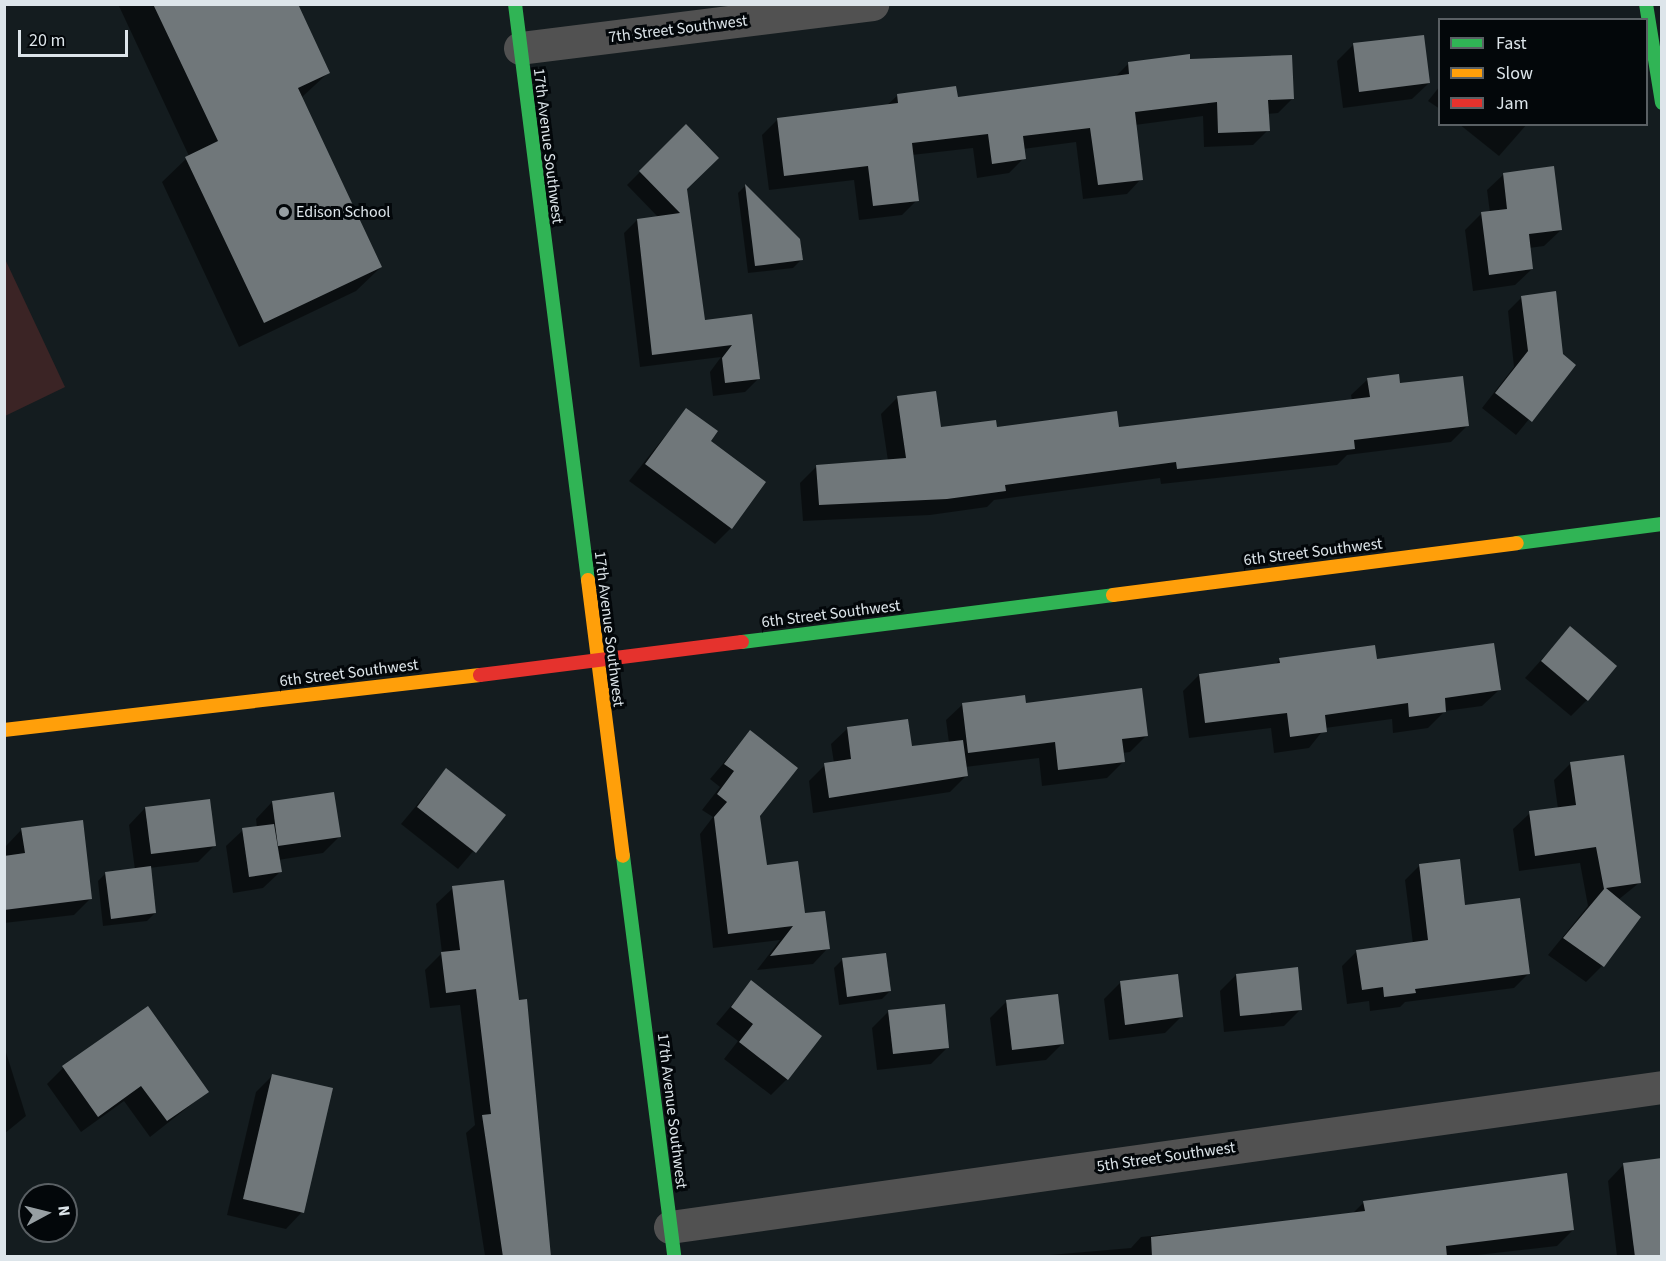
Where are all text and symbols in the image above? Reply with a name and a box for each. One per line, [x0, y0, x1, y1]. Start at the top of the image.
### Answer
street label: 7th Street Southwest [607, 11, 749, 47]
scale bar [21, 18, 130, 56]
legend [1438, 18, 1648, 126]
text: 20 m [29, 28, 65, 53]
text: Fast [1496, 31, 1527, 56]
text: Slow [1496, 61, 1533, 86]
street label: 17th Avenue Southwest [529, 67, 567, 225]
text: Jam [1496, 91, 1529, 116]
place label: Edison School [296, 202, 390, 222]
marker: Edison School [277, 205, 291, 219]
street label: 6th Street Southwest [1242, 534, 1384, 570]
street label: 17th Avenue Southwest [590, 550, 628, 708]
street label: 6th Street Southwest [760, 596, 902, 632]
street label: 6th Street Southwest [278, 655, 420, 691]
street label: 17th Avenue Southwest [653, 1032, 691, 1190]
street label: 5th Street Southwest [1095, 1138, 1237, 1176]
north arrow [18, 1183, 78, 1243]
text: N [52, 1204, 75, 1218]

